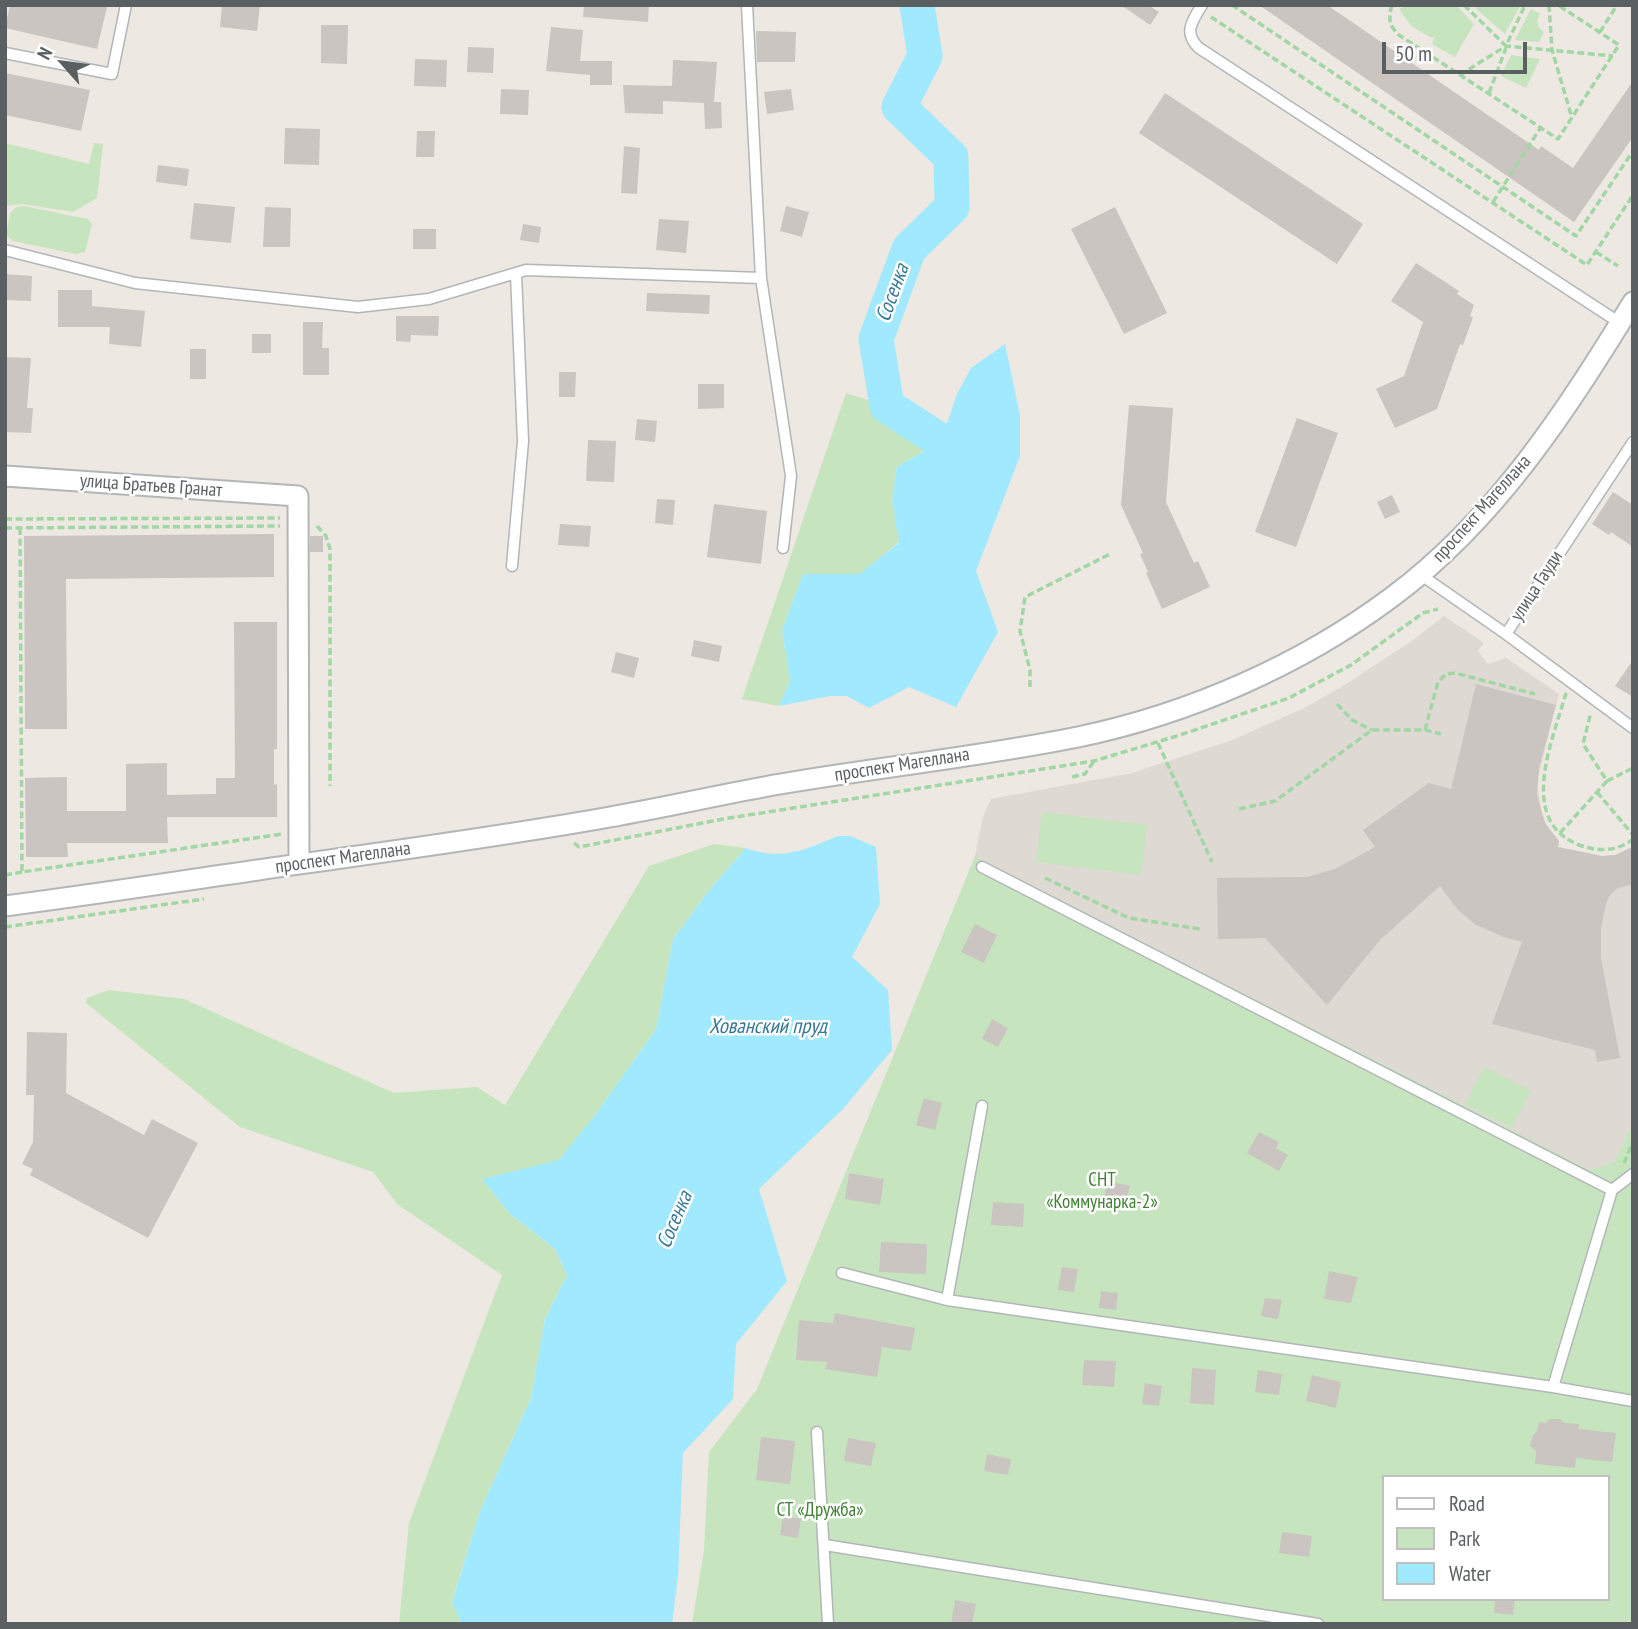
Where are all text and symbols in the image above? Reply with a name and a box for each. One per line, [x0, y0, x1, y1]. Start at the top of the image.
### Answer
north arrow [28, 28, 98, 98]
scale bar [1386, 28, 1531, 72]
text: 50 m [1395, 40, 1432, 67]
text: N [31, 43, 57, 63]
water label: Сосенка [871, 261, 915, 325]
street label: проспект Магеллана [1428, 451, 1536, 567]
street label: улица Братьев Гранат [79, 470, 223, 502]
street label: улица Гауди [1506, 547, 1568, 625]
street label: проспект Магеллана [833, 743, 971, 787]
street label: проспект Магеллана [274, 837, 412, 879]
water label: Хованский пруд [709, 1014, 827, 1040]
park label: СНТ «Коммунарка-2» [1046, 1170, 1158, 1214]
water label: Сосенка [652, 1188, 698, 1252]
legend [1382, 1475, 1610, 1601]
text: Road [1449, 1490, 1485, 1517]
park label: СТ «Дружба» [777, 1500, 863, 1522]
text: Park [1449, 1525, 1480, 1552]
text: Water [1449, 1560, 1491, 1587]

